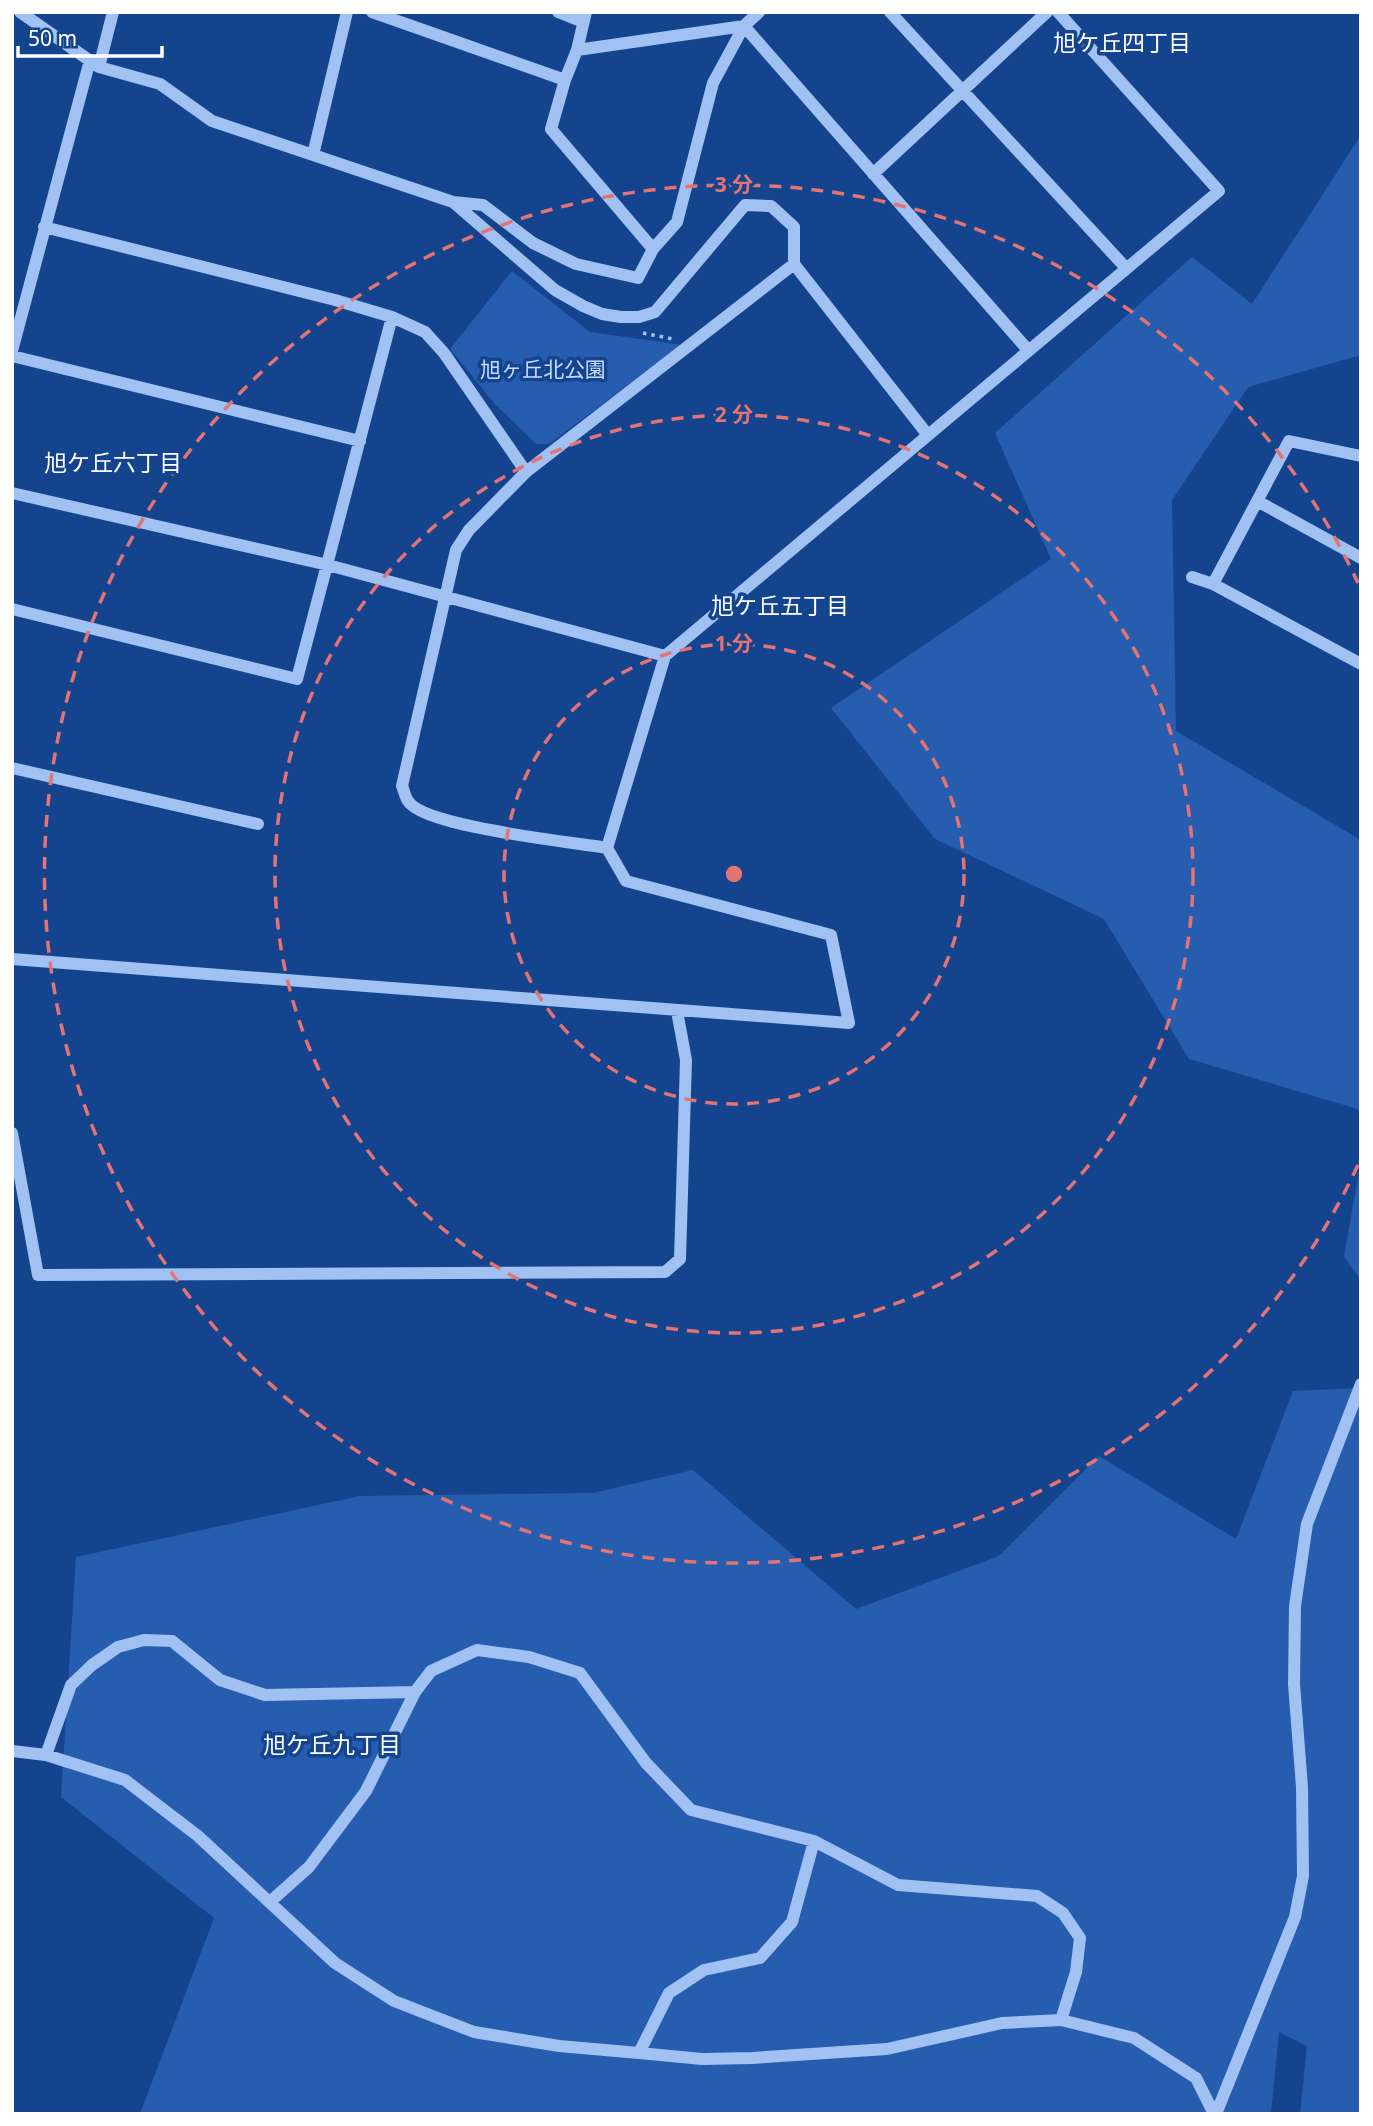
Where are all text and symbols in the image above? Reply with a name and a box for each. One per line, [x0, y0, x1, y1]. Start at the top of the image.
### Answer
scale bar [18, 14, 161, 58]
text: 50 m [28, 24, 77, 52]
district label: 旭ケ丘四丁目 [1053, 26, 1191, 58]
text: 3 分 [715, 170, 753, 198]
park label: 旭ヶ丘北公園 [480, 355, 606, 383]
text: 2 分 [715, 400, 753, 428]
district label: 旭ケ丘六丁目 [44, 446, 182, 478]
district label: 旭ケ丘五丁目 [711, 589, 849, 621]
text: 1 分 [715, 629, 753, 657]
centre of rings [722, 862, 746, 886]
district label: 旭ケ丘九丁目 [263, 1728, 401, 1760]

